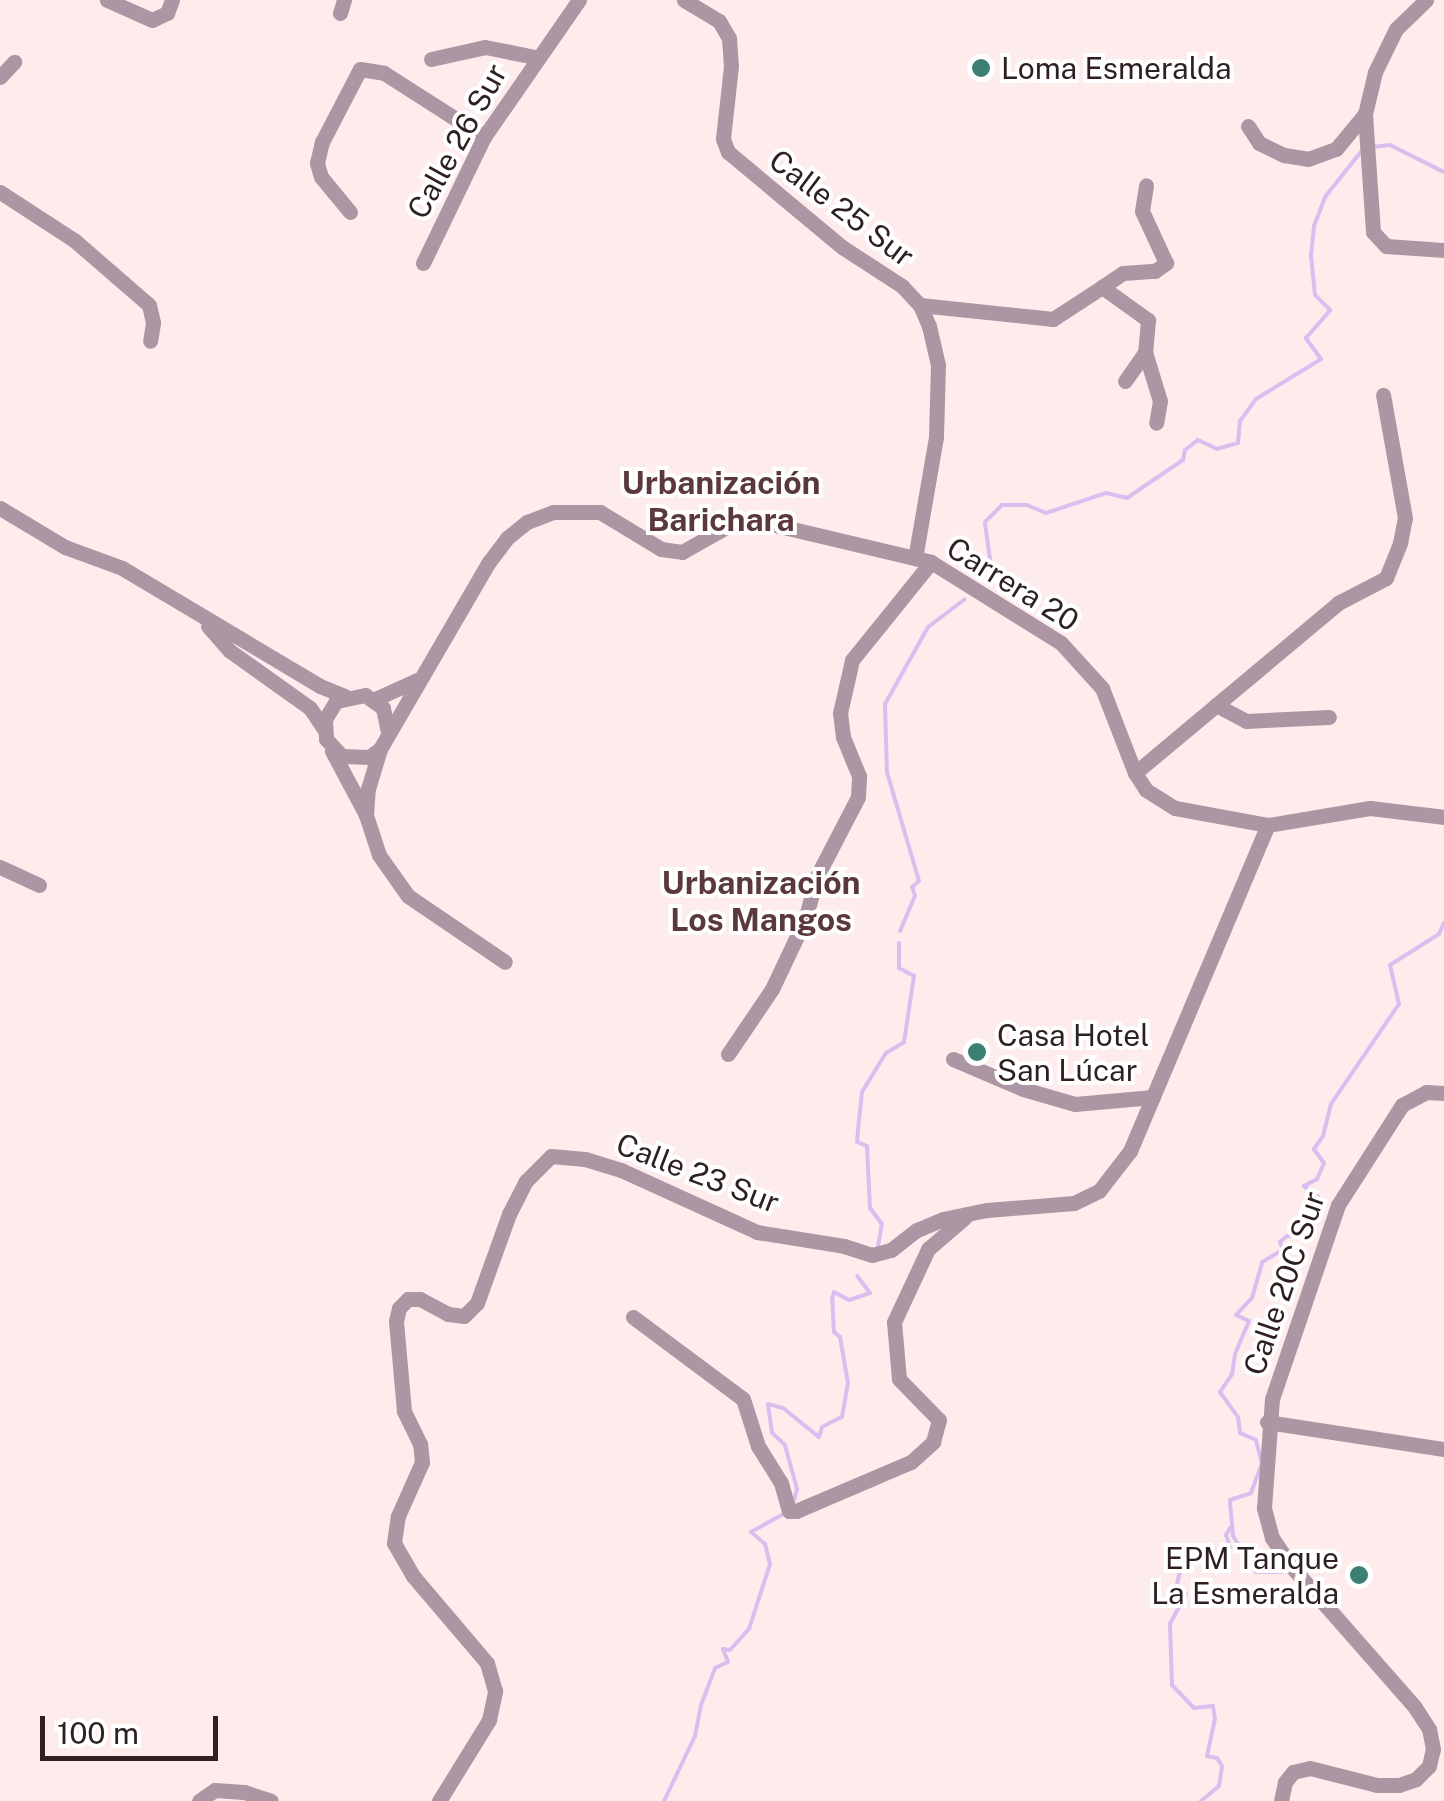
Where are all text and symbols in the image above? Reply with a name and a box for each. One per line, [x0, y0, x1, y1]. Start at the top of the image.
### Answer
place label: Loma Esmeralda [1001, 50, 1232, 86]
street label: Calle 26 Sur [400, 57, 514, 225]
marker: Loma Esmeralda [970, 57, 992, 79]
street label: Calle 25 Sur [762, 142, 922, 274]
district label: Urbanización Barichara [621, 465, 821, 540]
street label: Carrera 20 [940, 529, 1086, 639]
district label: Urbanización Los Mangos [661, 865, 861, 940]
place label: Casa Hotel San Lúcar [997, 1017, 1149, 1088]
marker: Casa Hotel San Lúcar [966, 1041, 988, 1063]
street label: Calle 23 Sur [611, 1125, 785, 1221]
street label: Calle 20C Sur [1236, 1186, 1332, 1380]
place label: EPM Tanque La Esmeralda [1151, 1540, 1339, 1610]
marker: EPM Tanque La Esmeralda [1348, 1564, 1370, 1586]
scale bar [45, 1696, 222, 1758]
text: 100 m [57, 1715, 139, 1751]

